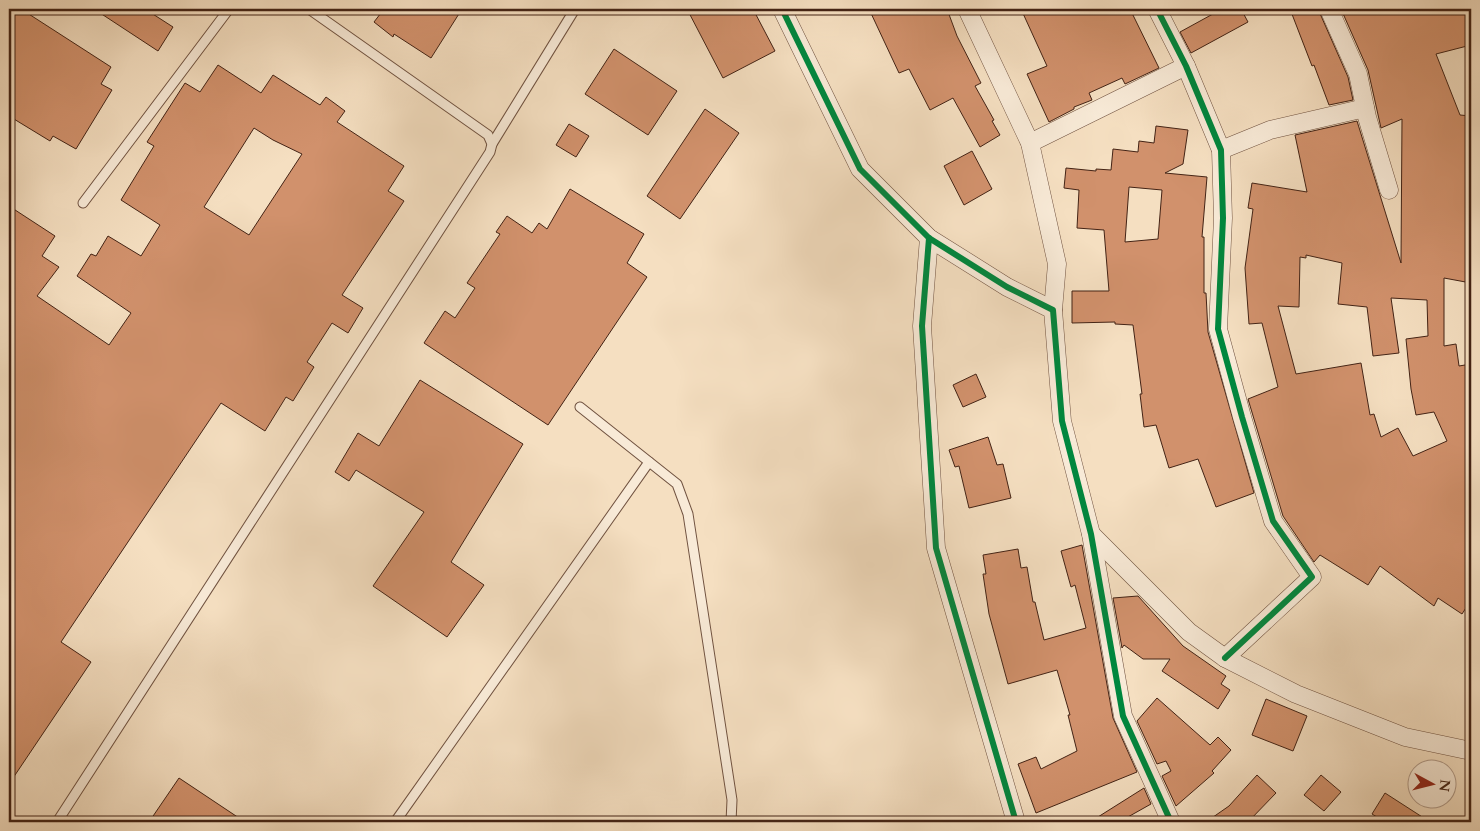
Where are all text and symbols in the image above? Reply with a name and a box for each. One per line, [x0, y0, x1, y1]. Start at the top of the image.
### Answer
north arrow [1408, 758, 1458, 808]
text: N [1434, 778, 1455, 793]

